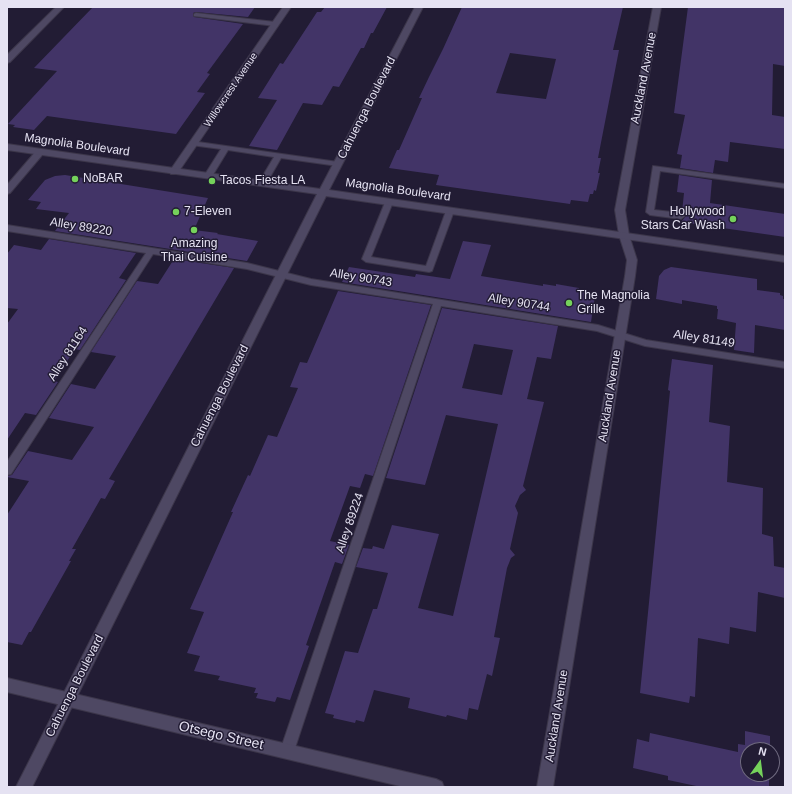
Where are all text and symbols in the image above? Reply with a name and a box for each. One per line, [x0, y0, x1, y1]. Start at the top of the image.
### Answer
street label: Auckland Avenue [628, 31, 660, 125]
street label: Willowcrest Avenue [202, 51, 260, 129]
street label: Cahuenga Boulevard [335, 54, 399, 162]
street label: Magnolia Boulevard [23, 130, 131, 160]
place label: NoBAR [83, 172, 123, 186]
marker: NoBAR [70, 174, 80, 184]
place label: Tacos Fiesta LA [220, 174, 305, 188]
street label: Magnolia Boulevard [344, 175, 452, 205]
marker: Tacos Fiesta LA [207, 176, 217, 186]
place label: 7-Eleven [184, 205, 231, 219]
place label: Hollywood Stars Car Wash [641, 205, 725, 233]
marker: 7-Eleven [171, 207, 181, 217]
marker: Hollywood Stars Car Wash [728, 214, 738, 224]
street label: Alley 89220 [49, 215, 113, 239]
marker: Amazing Thai Cuisine [189, 225, 199, 235]
place label: Amazing Thai Cuisine [161, 237, 227, 265]
street label: Alley 90743 [329, 266, 393, 290]
place label: The Magnolia Grille [577, 289, 650, 317]
street label: Alley 90744 [487, 291, 551, 315]
marker: The Magnolia Grille [564, 298, 574, 308]
street label: Alley 81164 [45, 324, 91, 384]
street label: Alley 81149 [672, 327, 736, 351]
street label: Cahuenga Boulevard [188, 342, 252, 450]
street label: Auckland Avenue [596, 349, 624, 443]
street label: Alley 89224 [333, 491, 367, 555]
street label: Cahuenga Boulevard [43, 632, 107, 740]
street label: Auckland Avenue [543, 669, 571, 763]
street label: Otsego Street [177, 718, 265, 754]
north arrow [740, 742, 780, 782]
text: N [757, 745, 768, 758]

